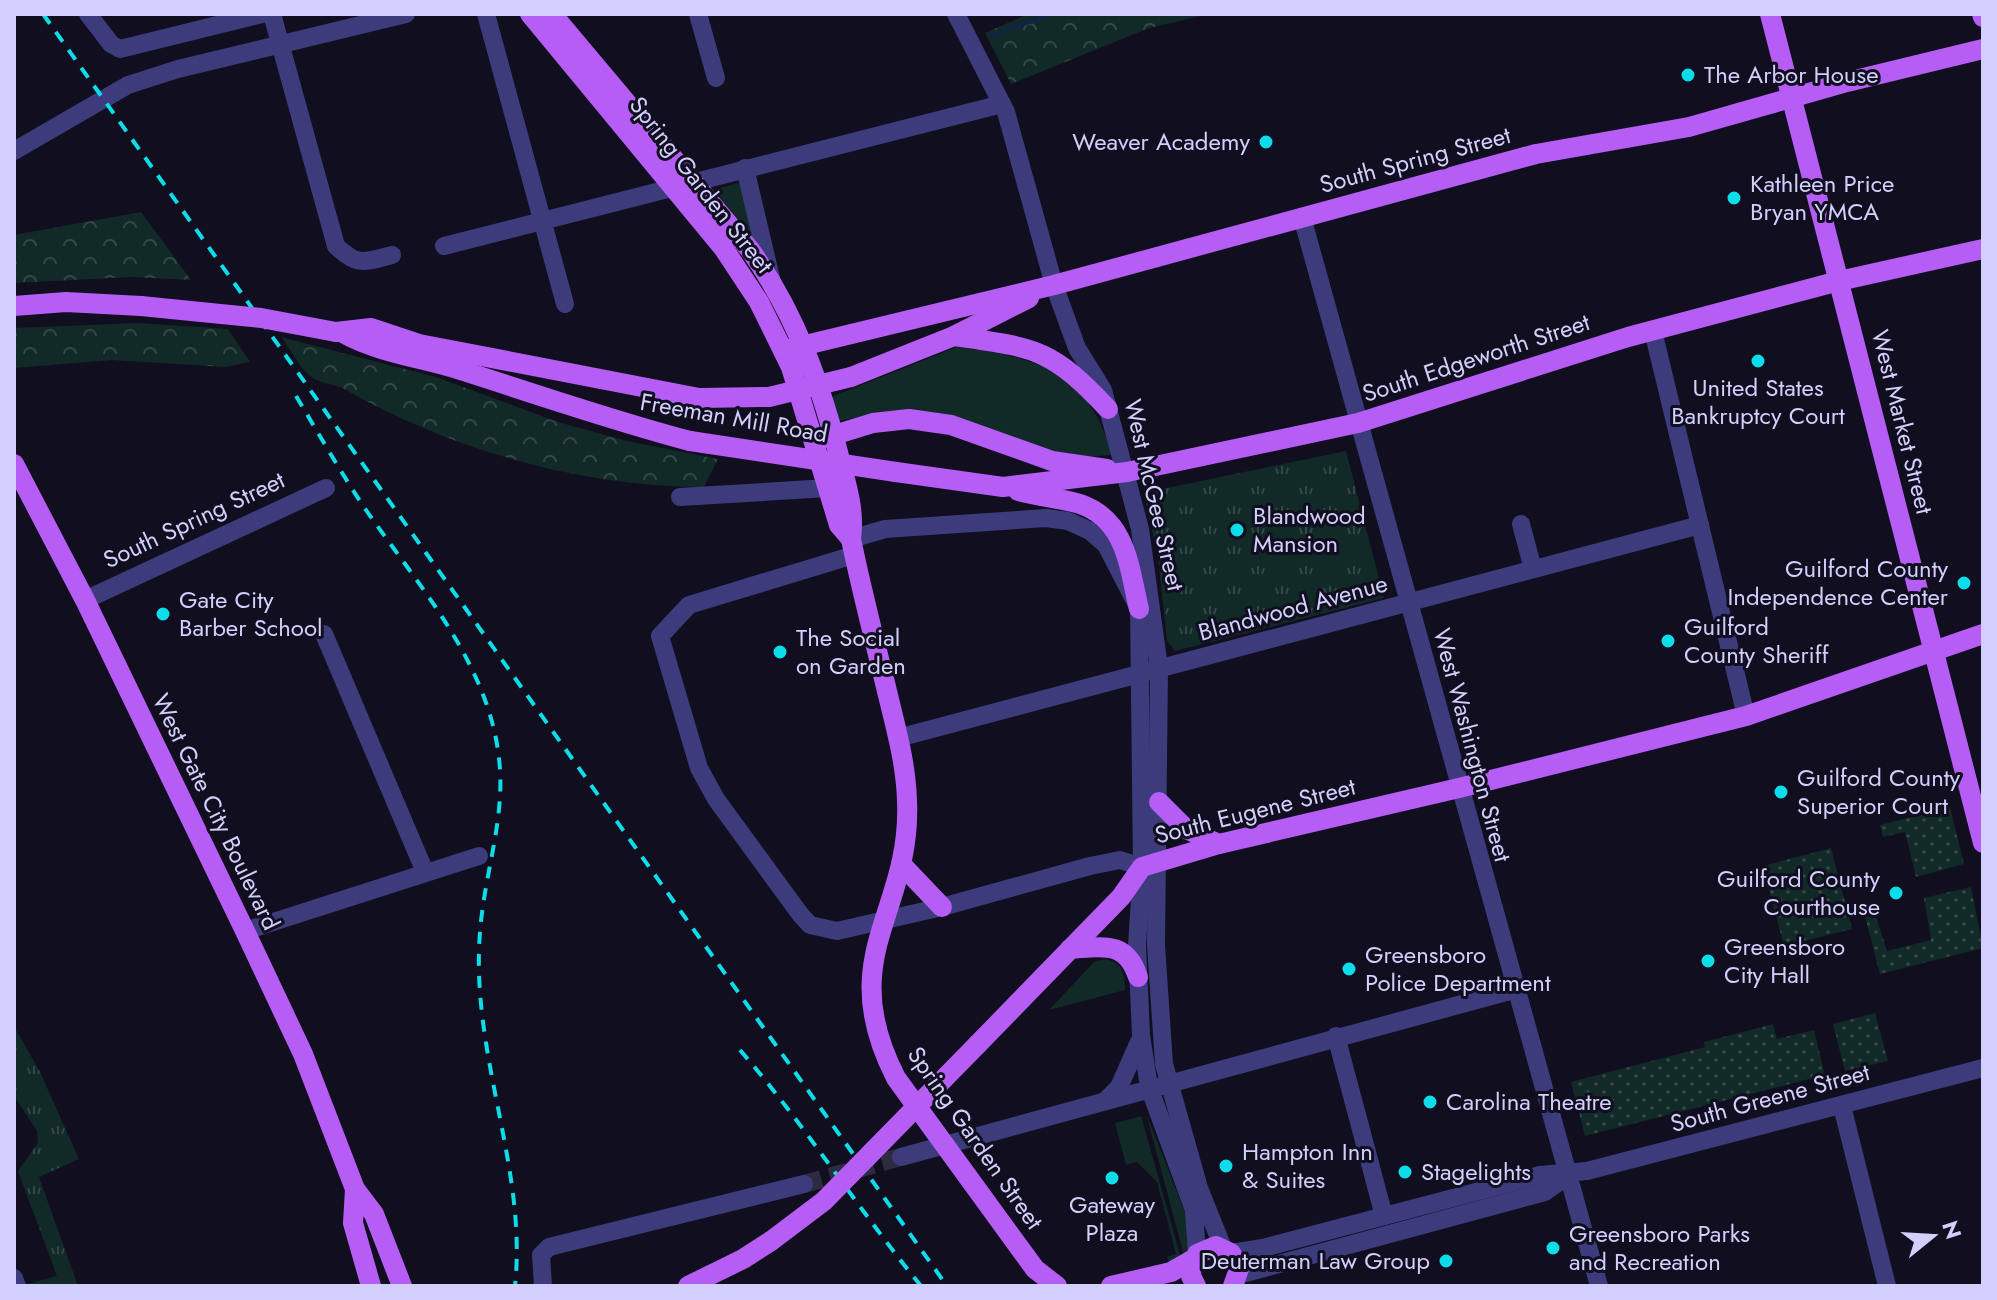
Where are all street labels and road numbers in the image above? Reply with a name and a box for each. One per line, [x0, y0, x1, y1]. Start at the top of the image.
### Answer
street label: Spring Garden Street [621, 89, 782, 281]
street label: South Spring Street [1315, 117, 1515, 202]
street label: South Edgeworth Street [1358, 304, 1594, 411]
street label: West Market Street [1863, 326, 1942, 518]
street label: Freeman Mill Road [638, 384, 831, 451]
street label: West McGee Street [1115, 396, 1194, 594]
street label: South Spring Street [97, 462, 290, 577]
street label: Blandwood Avenue [1194, 565, 1391, 650]
street label: West Washington Street [1424, 624, 1521, 866]
street label: West Gate City Boulevard [144, 688, 289, 936]
street label: South Eugene Street [1151, 769, 1359, 852]
street label: Spring Garden Street [899, 1039, 1052, 1237]
street label: South Greene Street [1666, 1054, 1874, 1141]

